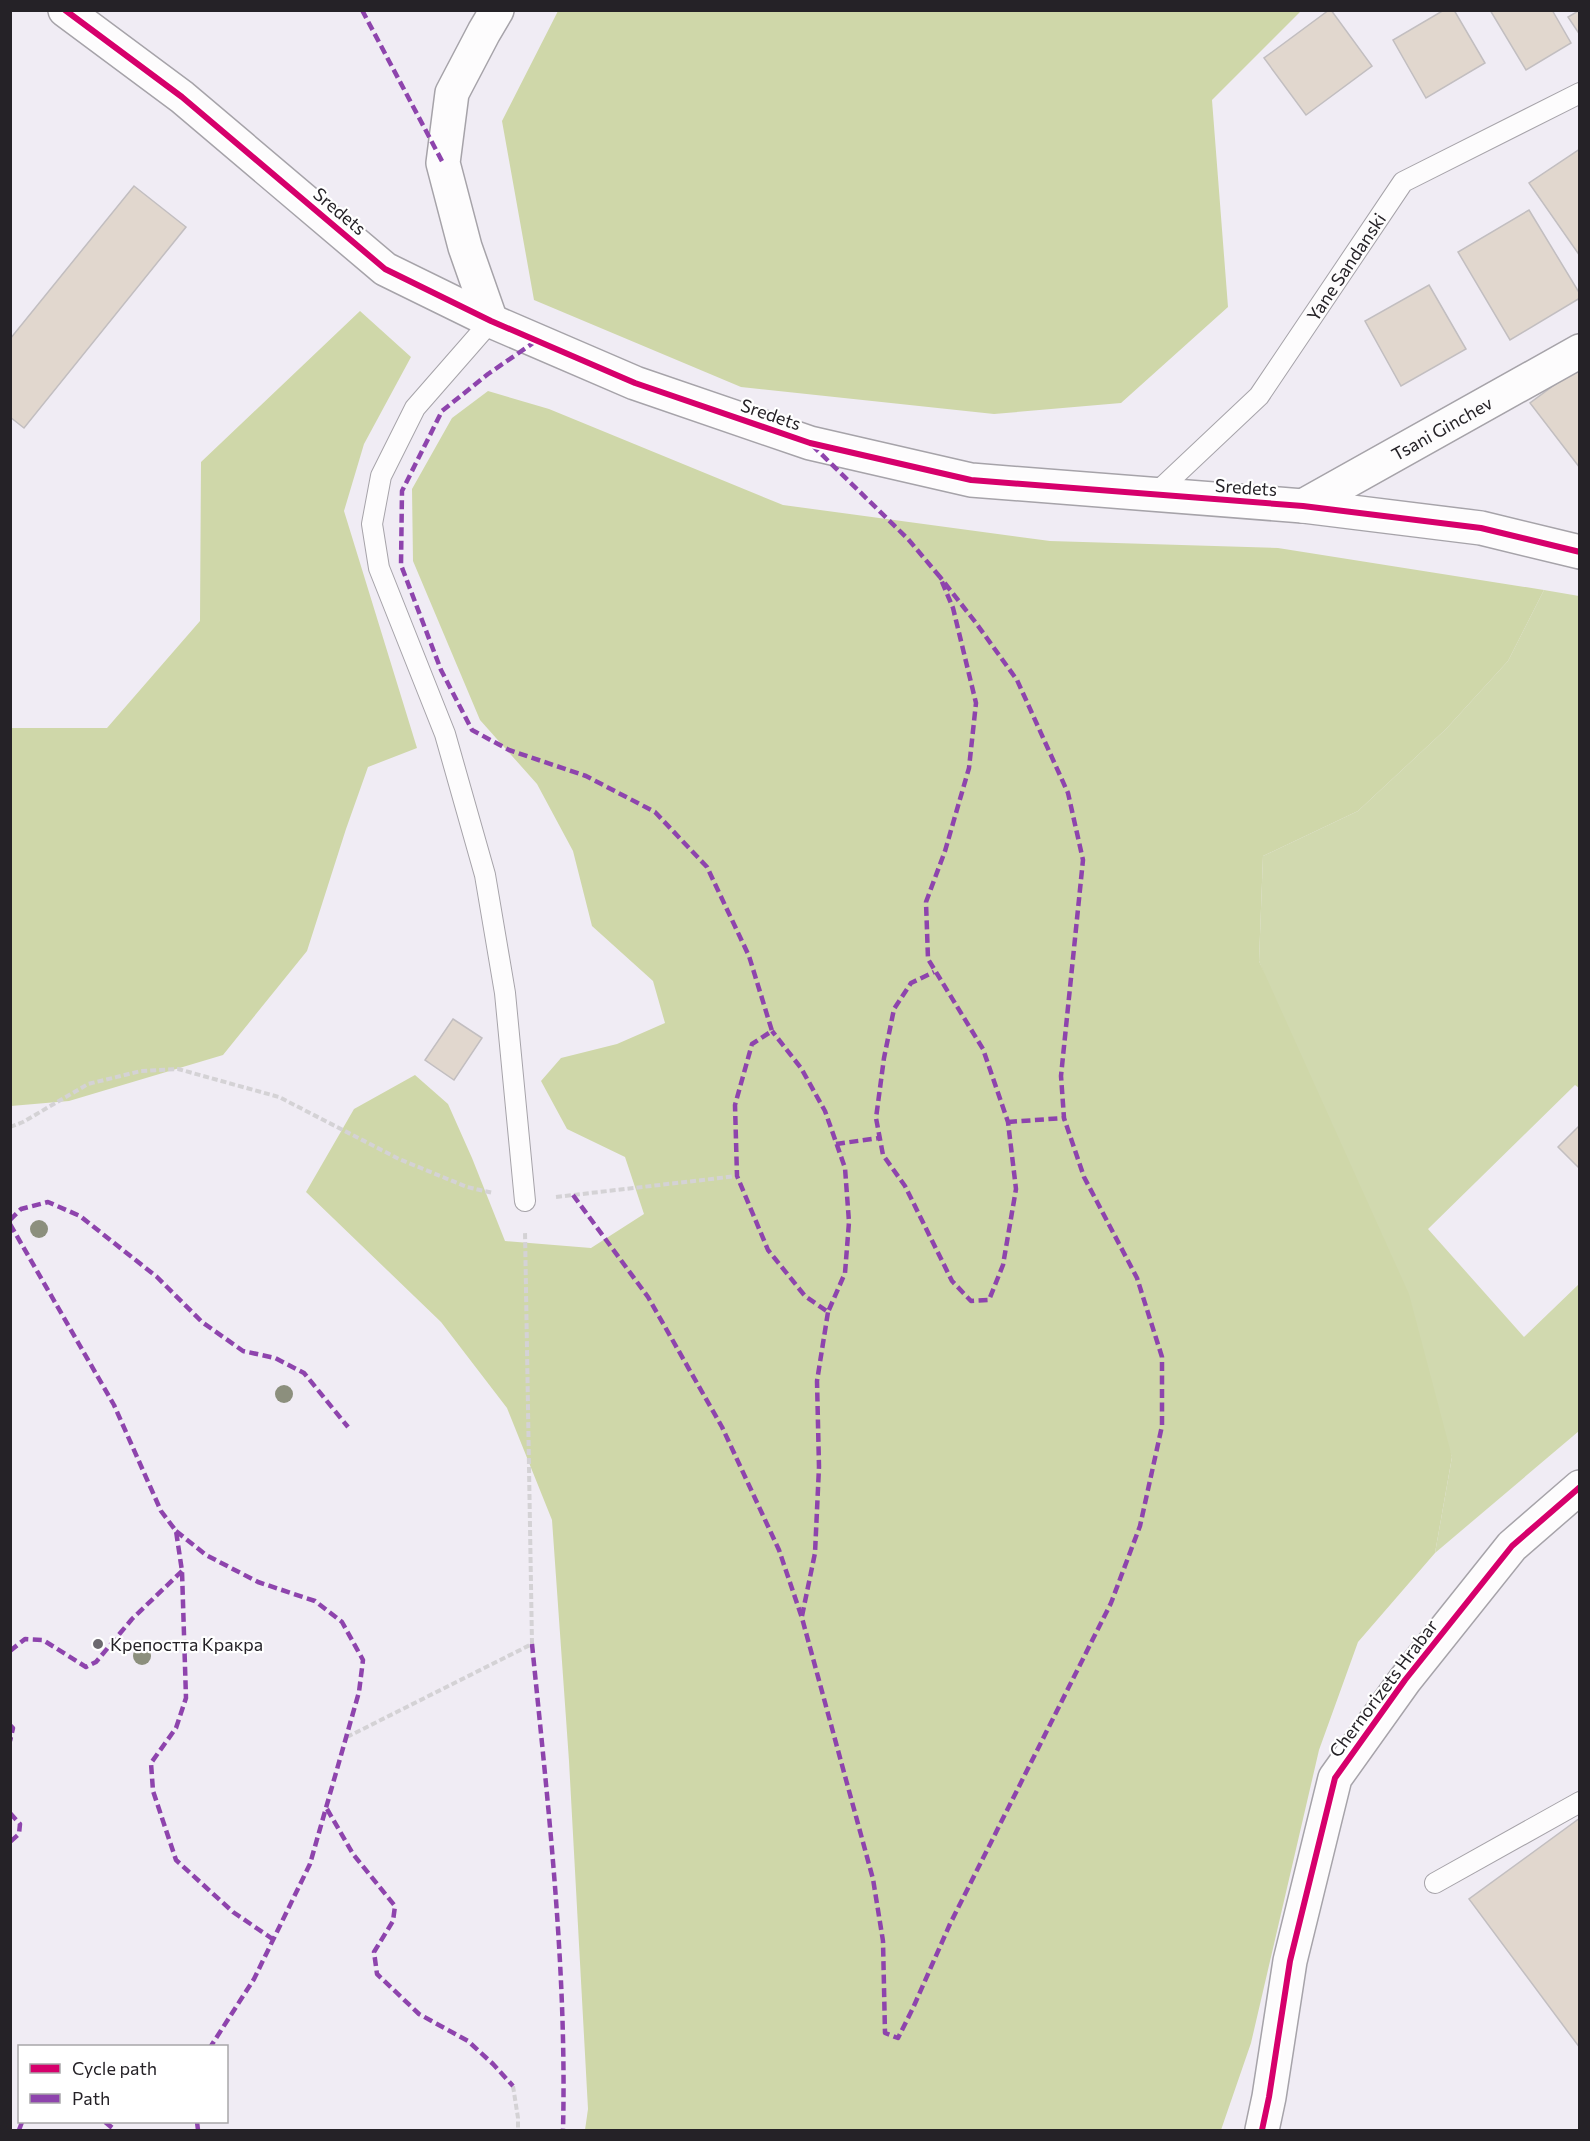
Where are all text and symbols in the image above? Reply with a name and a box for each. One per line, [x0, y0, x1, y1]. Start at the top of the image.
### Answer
street label: Sredets [309, 183, 371, 239]
street label: Yane Sandanski [1302, 209, 1390, 325]
street label: Tsani Ginchev [1387, 391, 1496, 465]
street label: Sredets [738, 393, 804, 435]
street label: Sredets [1214, 474, 1278, 500]
street label: Chernorizets Hrabar [1324, 1615, 1442, 1761]
place label: Крепостта Кракра [110, 1633, 263, 1655]
marker: Крепостта Кракра [91, 1637, 105, 1651]
legend [18, 2045, 228, 2123]
text: Cycle path [72, 2057, 157, 2079]
text: Path [72, 2087, 110, 2109]

